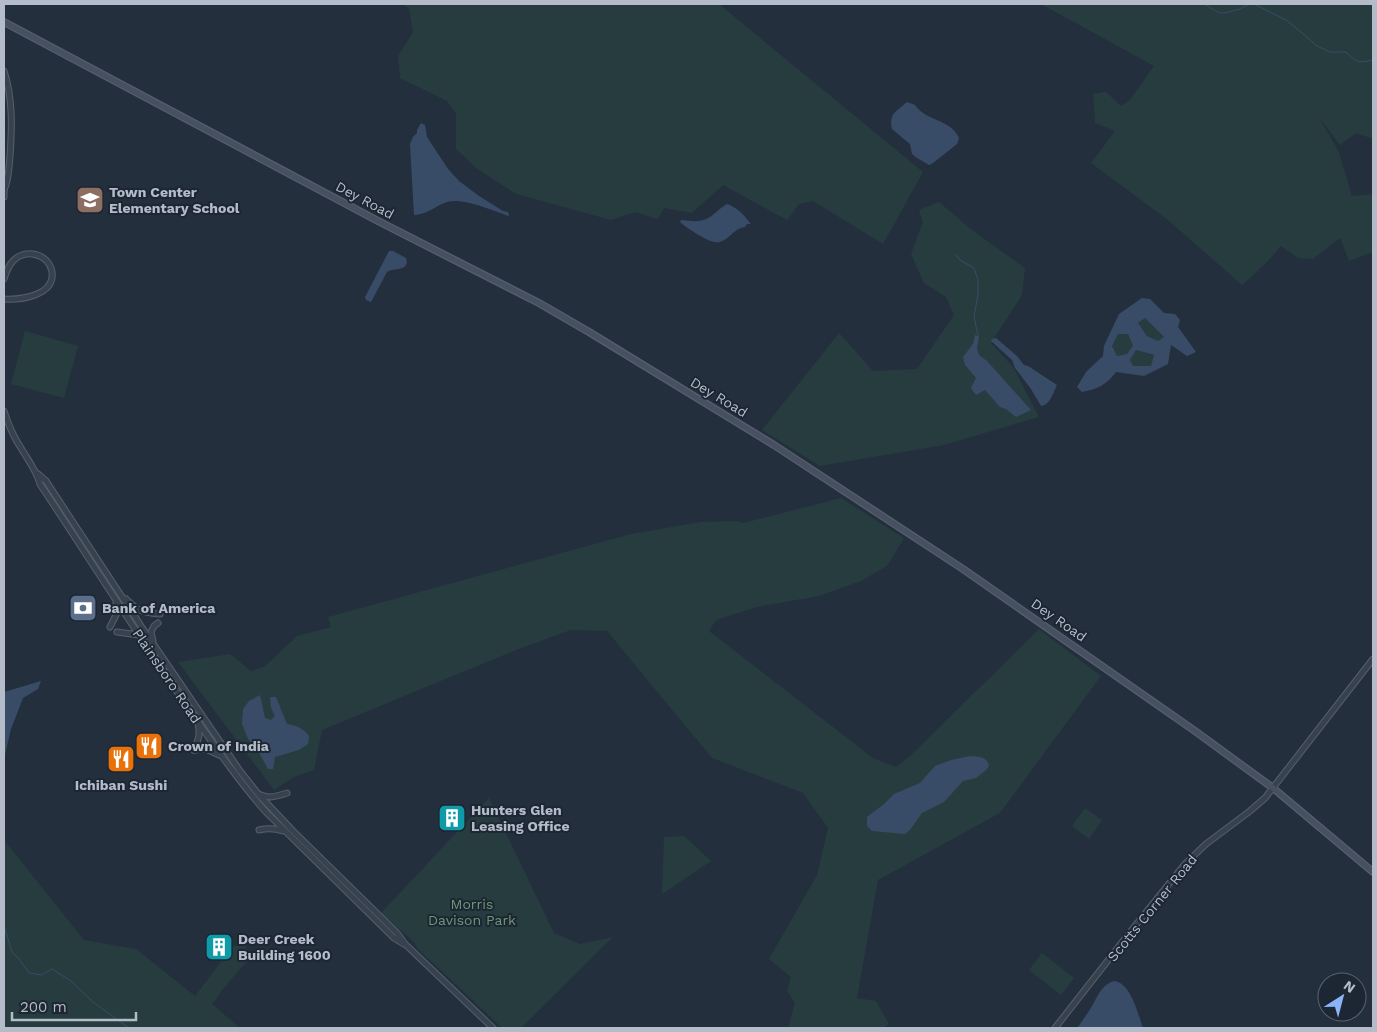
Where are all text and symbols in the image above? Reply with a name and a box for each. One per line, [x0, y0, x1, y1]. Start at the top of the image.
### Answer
street label: Dey Road [333, 178, 397, 222]
place label: Town Center Elementary School [109, 184, 240, 216]
school or university icon: Town Center Elementary School [75, 185, 105, 215]
street label: Dey Road [688, 374, 750, 420]
bank icon: Bank of America [68, 593, 98, 623]
street label: Dey Road [1028, 595, 1090, 645]
place label: Bank of America [102, 600, 216, 616]
street label: Plainsboro Road [129, 626, 205, 726]
restaurant icon: Crown of India [134, 731, 164, 761]
place label: Crown of India [168, 738, 270, 754]
restaurant icon: Ichiban Sushi [106, 744, 136, 774]
place label: Ichiban Sushi [75, 777, 167, 793]
place label: Hunters Glen Leasing Office [471, 802, 570, 834]
building icon: Hunters Glen Leasing Office [437, 803, 467, 833]
street label: Scotts Corner Road [1104, 851, 1200, 965]
park label: Morris Davison Park [428, 896, 516, 928]
place label: Deer Creek Building 1600 [238, 931, 331, 963]
building icon: Deer Creek Building 1600 [204, 932, 234, 962]
north arrow [1317, 972, 1367, 1022]
text: N [1341, 977, 1359, 996]
scale bar [12, 990, 136, 1022]
text: 200 m [20, 998, 67, 1016]

